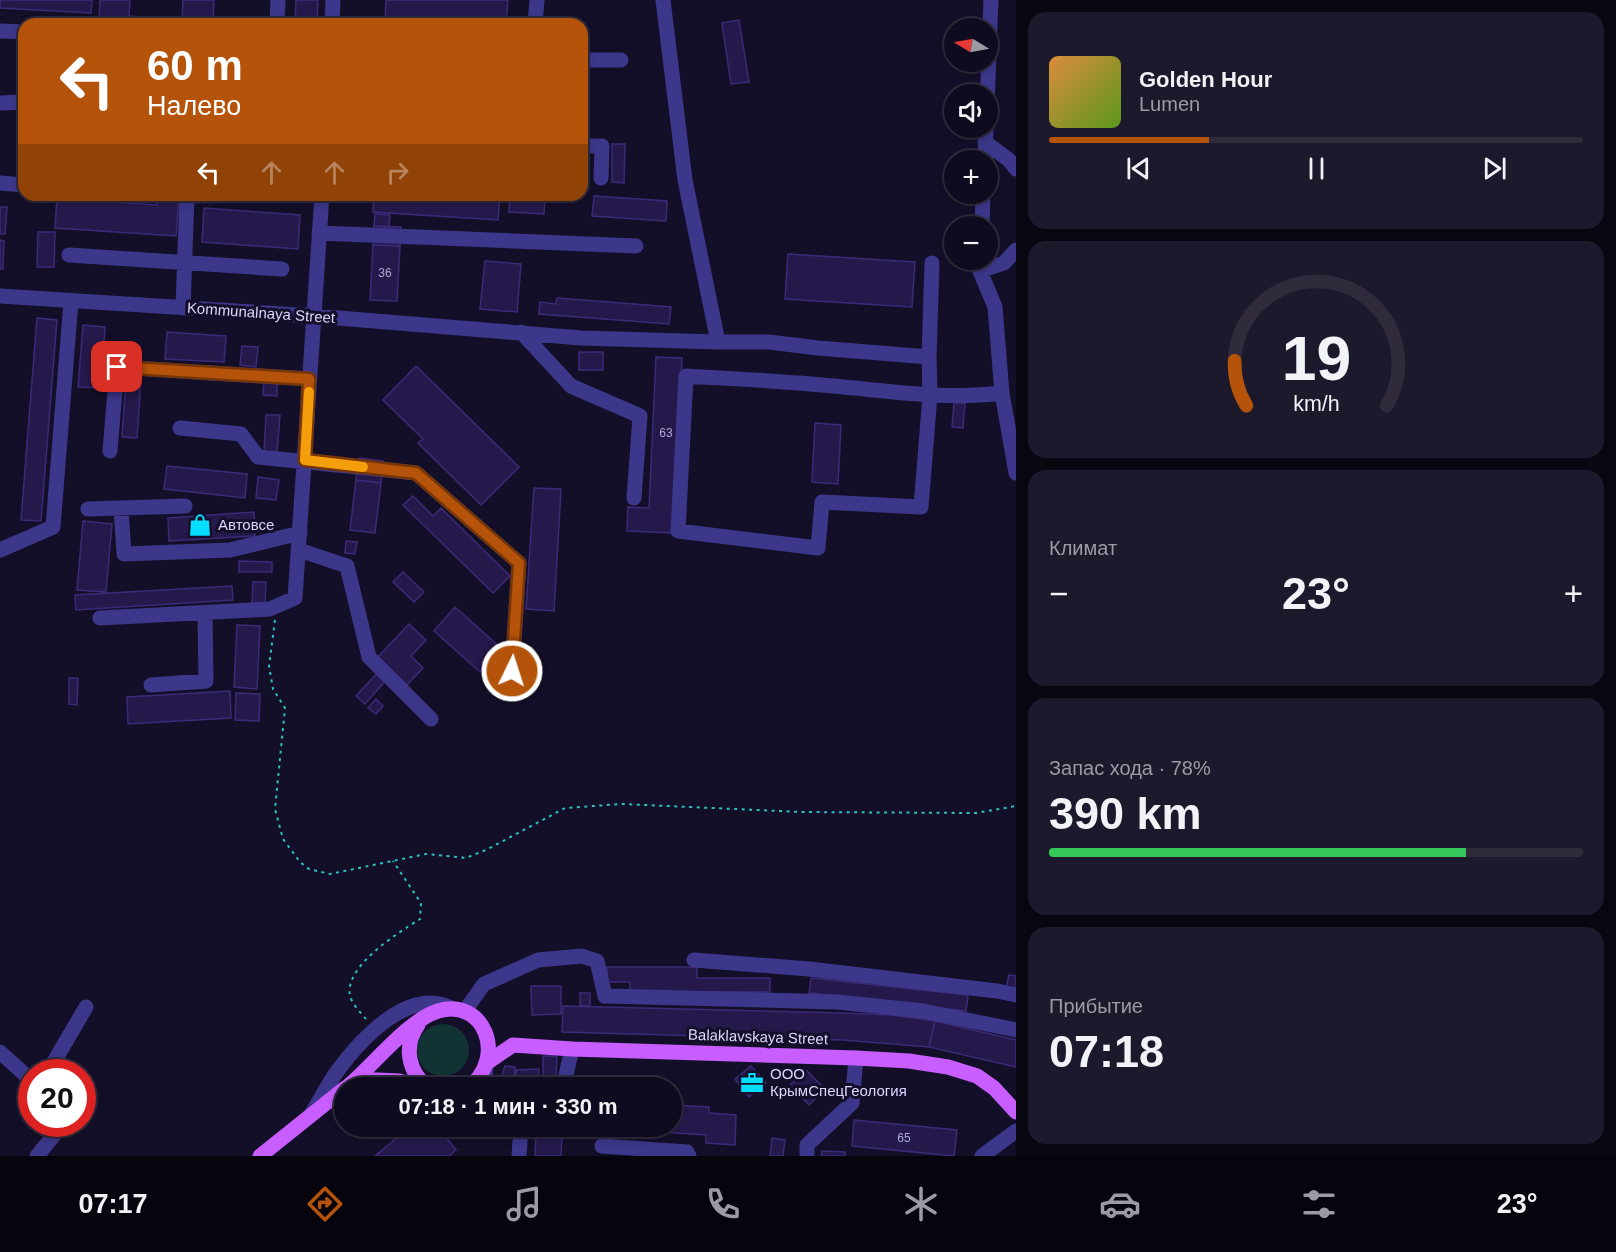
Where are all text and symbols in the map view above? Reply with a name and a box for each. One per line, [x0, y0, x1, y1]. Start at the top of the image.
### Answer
north arrow [944, 18, 998, 72]
map controls [944, 18, 998, 270]
icon: left [48, 42, 126, 120]
text: 60 m [147, 42, 243, 89]
text: Golden Hour [1139, 67, 1272, 92]
button: sound [944, 84, 998, 138]
text: Налево [147, 91, 241, 121]
text: Lumen [1139, 93, 1200, 115]
button: + [944, 150, 998, 204]
icon: previous [1122, 152, 1155, 185]
icon: pause [1300, 152, 1333, 185]
icon: next [1478, 152, 1511, 185]
icon: left [192, 156, 225, 189]
icon: ahead [255, 156, 288, 189]
icon: ahead [318, 156, 351, 189]
icon: right [381, 156, 414, 189]
button: − [944, 216, 998, 270]
house number: 36 [378, 266, 392, 280]
street label: Kommunalnaya Street [186, 299, 336, 326]
text: 19 [1281, 324, 1351, 393]
pin [91, 341, 142, 392]
icon: arrive [100, 350, 133, 383]
text: km/h [1293, 393, 1339, 417]
house number: 63 [659, 426, 673, 440]
shop icon: Автовсе [187, 512, 213, 538]
place label: Автовсе [218, 516, 274, 533]
text: Климат [1049, 537, 1117, 559]
text: 23° [1282, 568, 1350, 619]
text: − [1049, 575, 1068, 612]
text: + [1564, 575, 1583, 612]
position arrow [480, 639, 544, 703]
text: Запас хода · 78% [1049, 757, 1211, 779]
text: 390 km [1049, 788, 1202, 839]
text: Прибытие [1049, 995, 1143, 1017]
street label: Balaklavskaya Street [688, 1026, 829, 1047]
text: 07:18 [1049, 1026, 1164, 1077]
speed limit sign: 20 [18, 1059, 96, 1137]
place label: ООО КрымСпецГеология [770, 1065, 907, 1099]
office icon: ООО КрымСпецГеология [739, 1070, 765, 1096]
text: 07:18 · 1 мин · 330 m [398, 1094, 618, 1119]
house number: 65 [897, 1131, 911, 1145]
icon: directions [304, 1183, 346, 1225]
icon: music [503, 1183, 545, 1225]
icon: phone [702, 1183, 744, 1225]
icon: climate [900, 1183, 942, 1225]
icon: car [1099, 1183, 1141, 1225]
icon: filters [1298, 1183, 1340, 1225]
text: 07:17 [78, 1189, 147, 1219]
text: 23° [1497, 1189, 1538, 1219]

